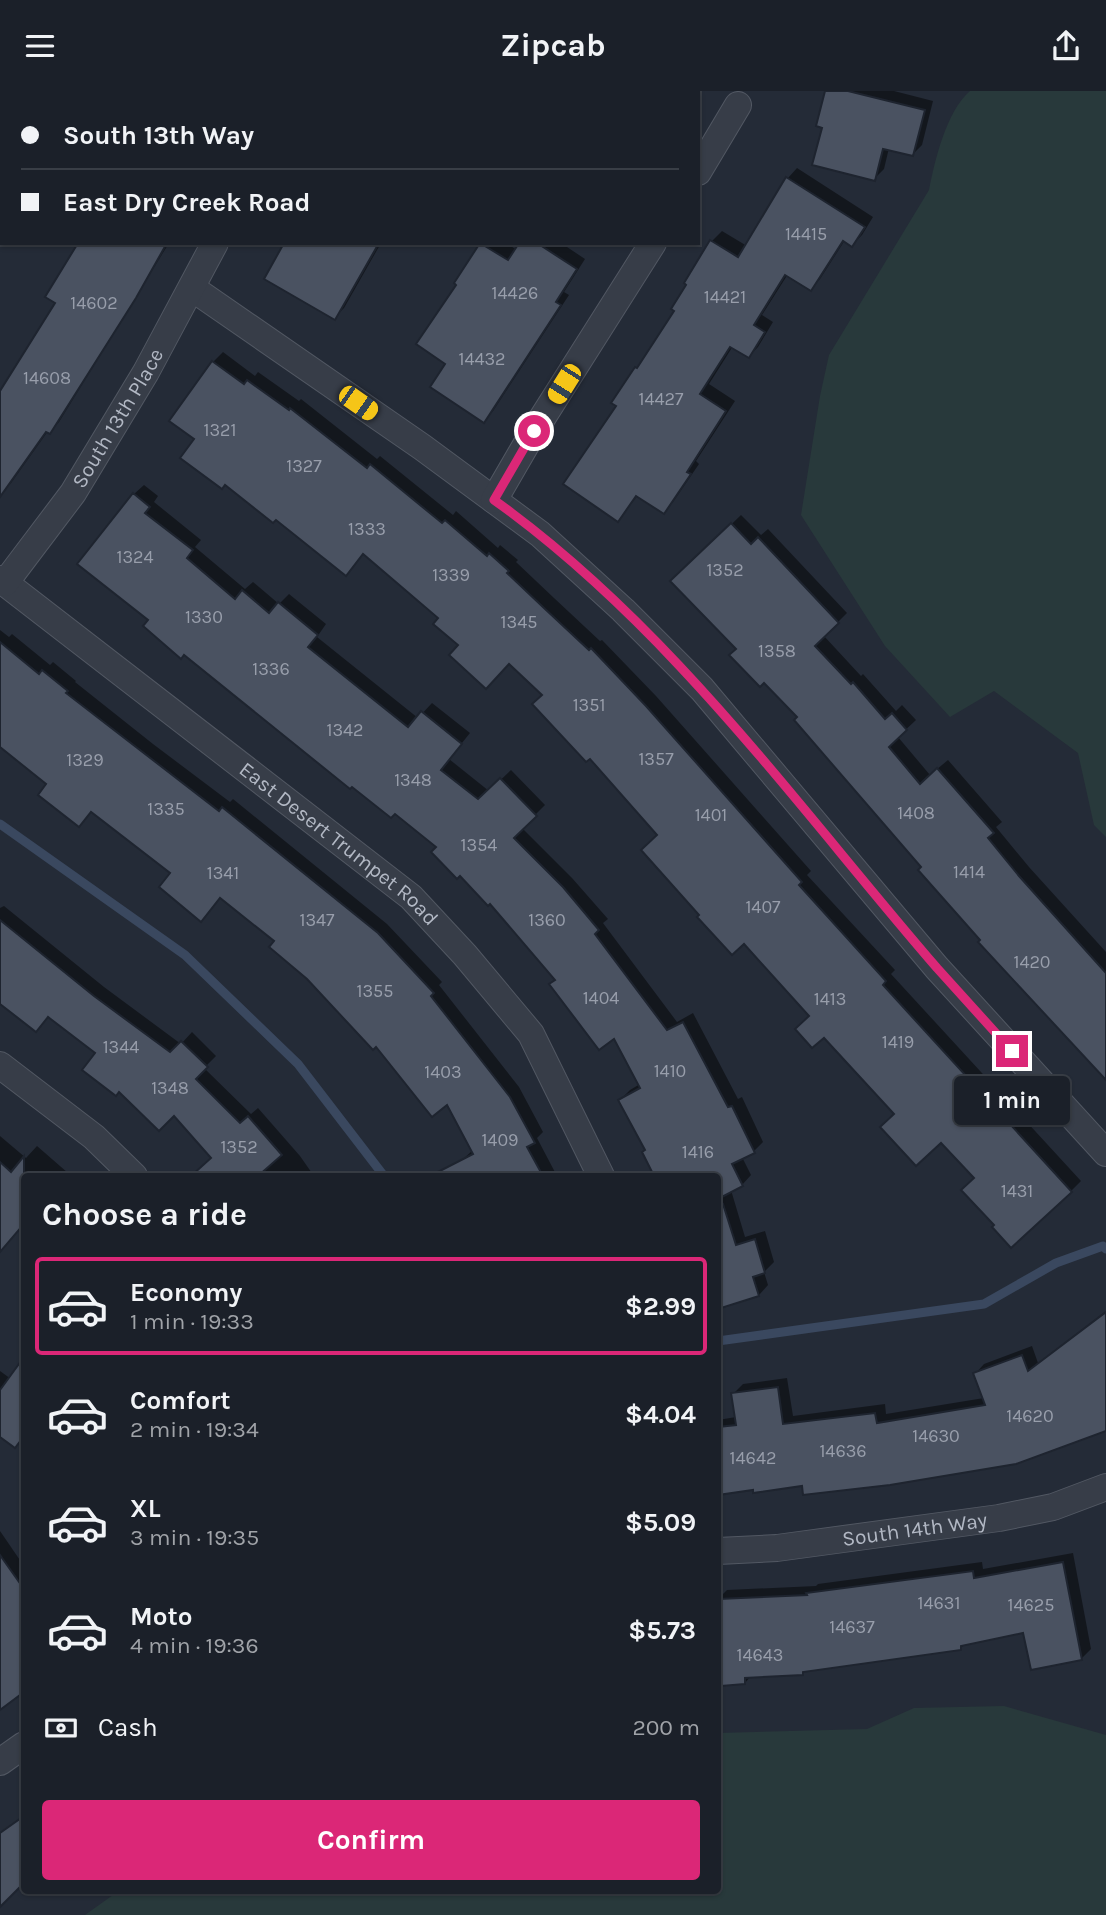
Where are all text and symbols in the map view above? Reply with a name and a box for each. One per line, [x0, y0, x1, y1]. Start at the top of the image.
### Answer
icon: menu [21, 27, 59, 65]
text: Zipcab [500, 27, 606, 64]
icon: share [1047, 27, 1085, 65]
text: South 13th Way [63, 120, 254, 151]
text: East Dry Creek Road [63, 187, 311, 218]
house number: 14415 [785, 223, 827, 245]
house number: 14426 [492, 282, 538, 304]
house number: 14421 [704, 286, 746, 308]
house number: 14602 [70, 292, 118, 314]
street label: South 13th Place [67, 344, 168, 492]
house number: 14432 [458, 348, 506, 370]
car [544, 361, 585, 407]
house number: 14608 [23, 367, 71, 389]
car [335, 382, 382, 424]
house number: 14427 [639, 388, 684, 410]
route start [518, 415, 550, 447]
house number: 1321 [204, 419, 236, 441]
house number: 1327 [286, 455, 322, 477]
house number: 1333 [348, 518, 386, 540]
house number: 1324 [116, 546, 154, 568]
house number: 1352 [706, 559, 744, 581]
house number: 1339 [432, 564, 470, 586]
house number: 1330 [185, 606, 223, 628]
house number: 1345 [501, 611, 537, 633]
house number: 1358 [758, 640, 796, 662]
house number: 1336 [252, 658, 290, 680]
house number: 1351 [573, 694, 605, 716]
house number: 1342 [326, 719, 364, 741]
house number: 1357 [638, 748, 674, 770]
house number: 1329 [66, 749, 104, 771]
street label: East Desert Trumpet Road [235, 757, 443, 930]
house number: 1348 [394, 769, 432, 791]
house number: 1335 [147, 798, 185, 820]
house number: 1408 [897, 802, 935, 824]
house number: 1401 [695, 804, 727, 826]
house number: 1354 [461, 834, 497, 856]
house number: 1414 [953, 861, 985, 883]
house number: 1341 [207, 862, 239, 884]
house number: 1407 [745, 896, 781, 918]
house number: 1347 [299, 909, 335, 931]
house number: 1360 [528, 909, 566, 931]
house number: 1420 [1013, 951, 1051, 973]
house number: 1355 [357, 980, 393, 1002]
house number: 1404 [583, 987, 619, 1009]
house number: 1413 [814, 988, 846, 1010]
house number: 1419 [882, 1031, 914, 1053]
route end [996, 1035, 1028, 1067]
house number: 1344 [103, 1036, 139, 1058]
house number: 1410 [654, 1060, 686, 1082]
house number: 1403 [424, 1061, 462, 1083]
callout: 1 min [954, 1075, 1070, 1125]
house number: 1348 [151, 1077, 189, 1099]
text: 1 min [983, 1087, 1041, 1114]
house number: 1409 [481, 1129, 519, 1151]
house number: 1352 [220, 1136, 258, 1158]
house number: 1416 [682, 1141, 714, 1163]
house number: 1431 [1001, 1180, 1033, 1202]
text: Choose a ride [42, 1196, 247, 1233]
icon: car [46, 1275, 109, 1338]
text: Economy [130, 1277, 242, 1308]
text: $2.99 [625, 1291, 696, 1322]
text: 1 min · 19:33 [130, 1308, 254, 1335]
icon: car [46, 1383, 109, 1446]
text: Comfort [130, 1385, 231, 1416]
text: $4.04 [625, 1399, 696, 1430]
house number: 14620 [1006, 1405, 1054, 1427]
text: 2 min · 19:34 [130, 1416, 259, 1443]
house number: 14630 [912, 1425, 960, 1447]
house number: 14636 [819, 1440, 867, 1462]
house number: 14642 [730, 1447, 776, 1469]
icon: car [46, 1491, 109, 1554]
text: XL [130, 1493, 161, 1524]
text: $5.09 [625, 1507, 696, 1538]
street label: South 14th Way [841, 1508, 989, 1551]
text: 3 min · 19:35 [130, 1524, 259, 1551]
house number: 14631 [918, 1592, 960, 1614]
house number: 14625 [1008, 1594, 1054, 1616]
icon: car [46, 1599, 109, 1662]
text: Moto [130, 1601, 192, 1632]
text: $5.73 [628, 1615, 696, 1646]
house number: 14637 [829, 1616, 875, 1638]
text: 4 min · 19:36 [130, 1632, 259, 1659]
house number: 14643 [737, 1644, 784, 1666]
icon: cash [42, 1709, 80, 1747]
text: Cash [98, 1712, 158, 1743]
text: 200 m [632, 1714, 700, 1741]
button: Confirm [42, 1800, 700, 1880]

